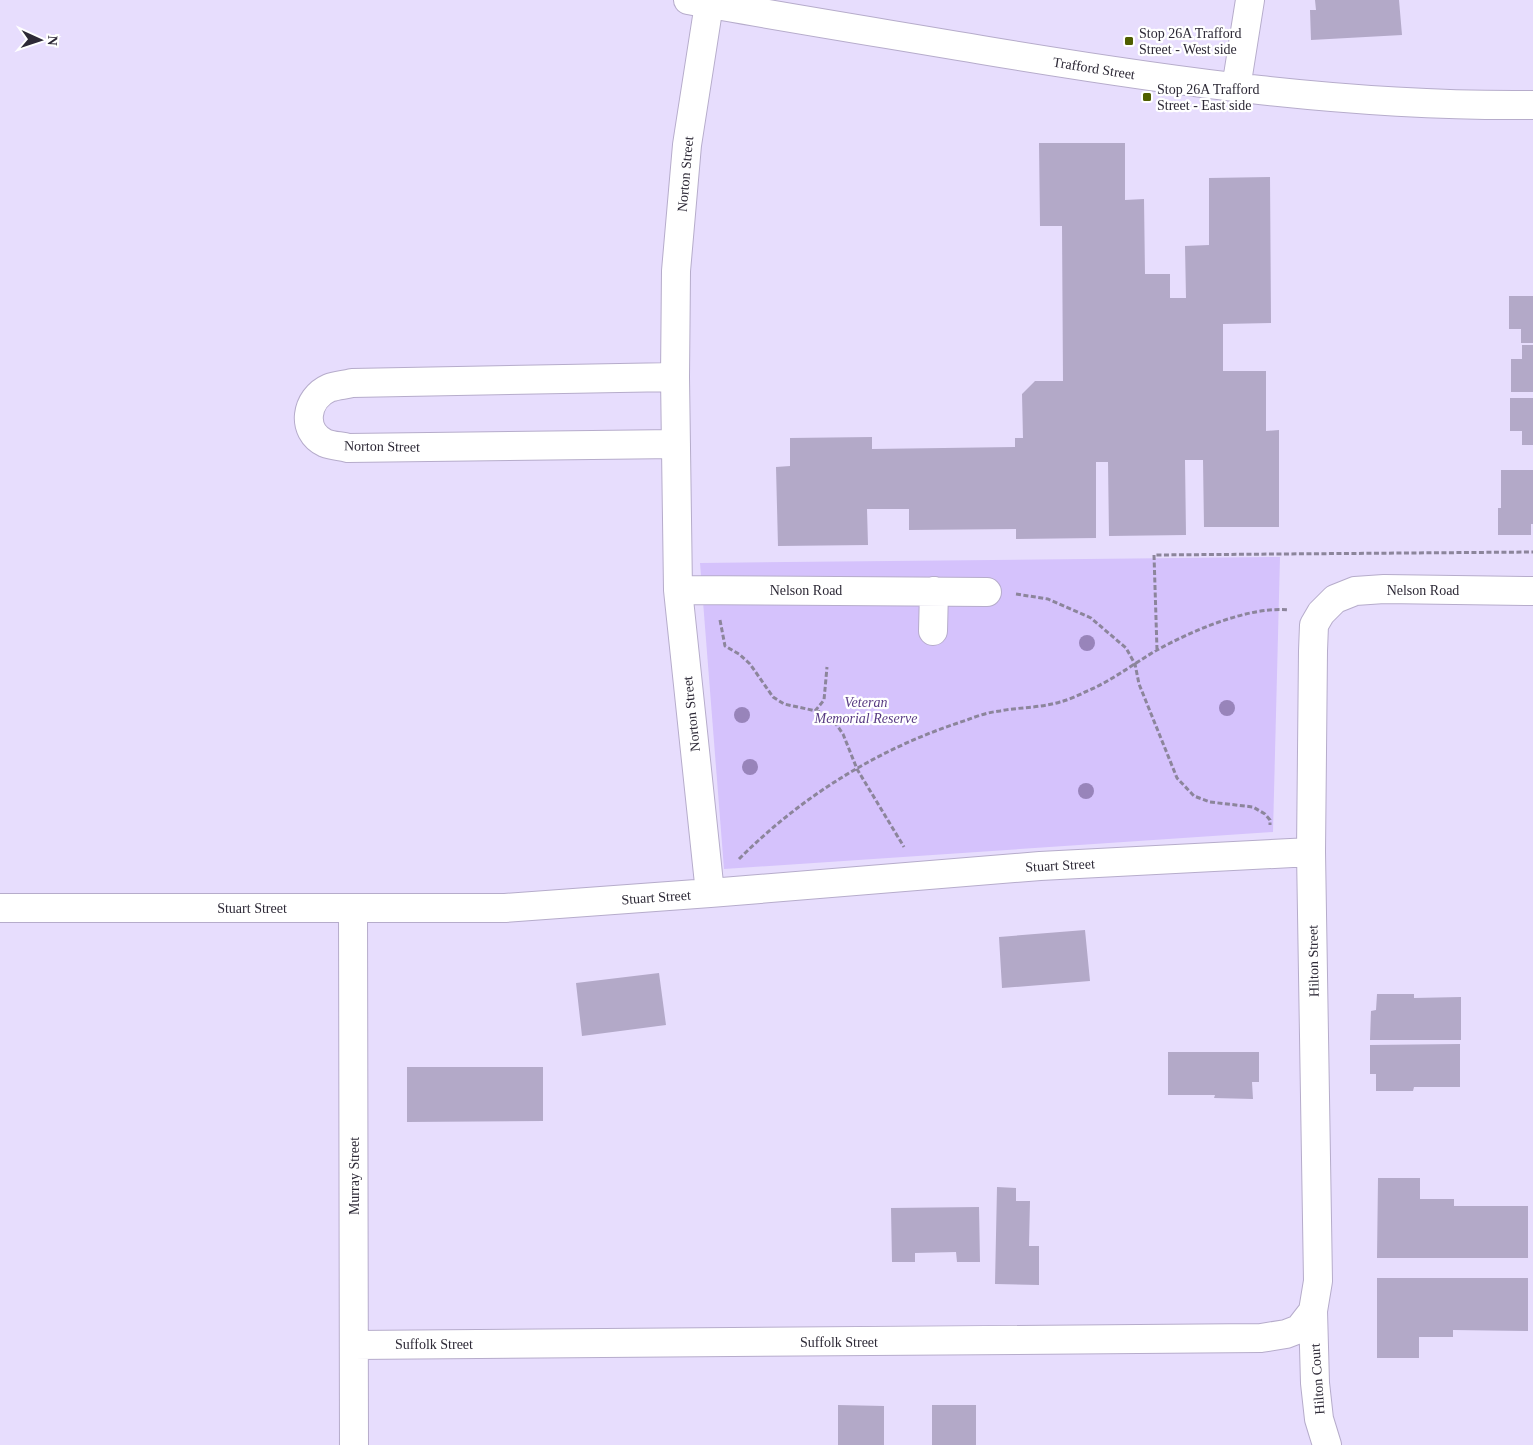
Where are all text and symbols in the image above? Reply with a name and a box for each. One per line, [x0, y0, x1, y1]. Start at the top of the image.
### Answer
north arrow [15, 15, 65, 65]
place label: Stop 26A Trafford Street - West side [1139, 26, 1241, 57]
text: N [45, 35, 60, 46]
marker: Stop 26A Trafford Street - West side [1123, 35, 1135, 47]
street label: Trafford Street [1052, 55, 1136, 82]
place label: Stop 26A Trafford Street - East side [1157, 82, 1259, 113]
marker: Stop 26A Trafford Street - East side [1141, 91, 1153, 103]
street label: Norton Street [675, 136, 696, 212]
street label: Norton Street [344, 438, 420, 455]
street label: Nelson Road [770, 583, 842, 598]
street label: Nelson Road [1387, 583, 1459, 598]
street label: Norton Street [680, 675, 703, 752]
park label: Veteran Memorial Reserve [813, 695, 918, 726]
street label: Stuart Street [1025, 856, 1095, 875]
street label: Stuart Street [621, 888, 691, 907]
street label: Stuart Street [217, 901, 287, 916]
street label: Hilton Street [1305, 925, 1322, 997]
street label: Murray Street [347, 1137, 362, 1215]
street label: Suffolk Street [800, 1335, 878, 1350]
street label: Suffolk Street [395, 1337, 473, 1352]
street label: Hilton Court [1308, 1343, 1327, 1415]

